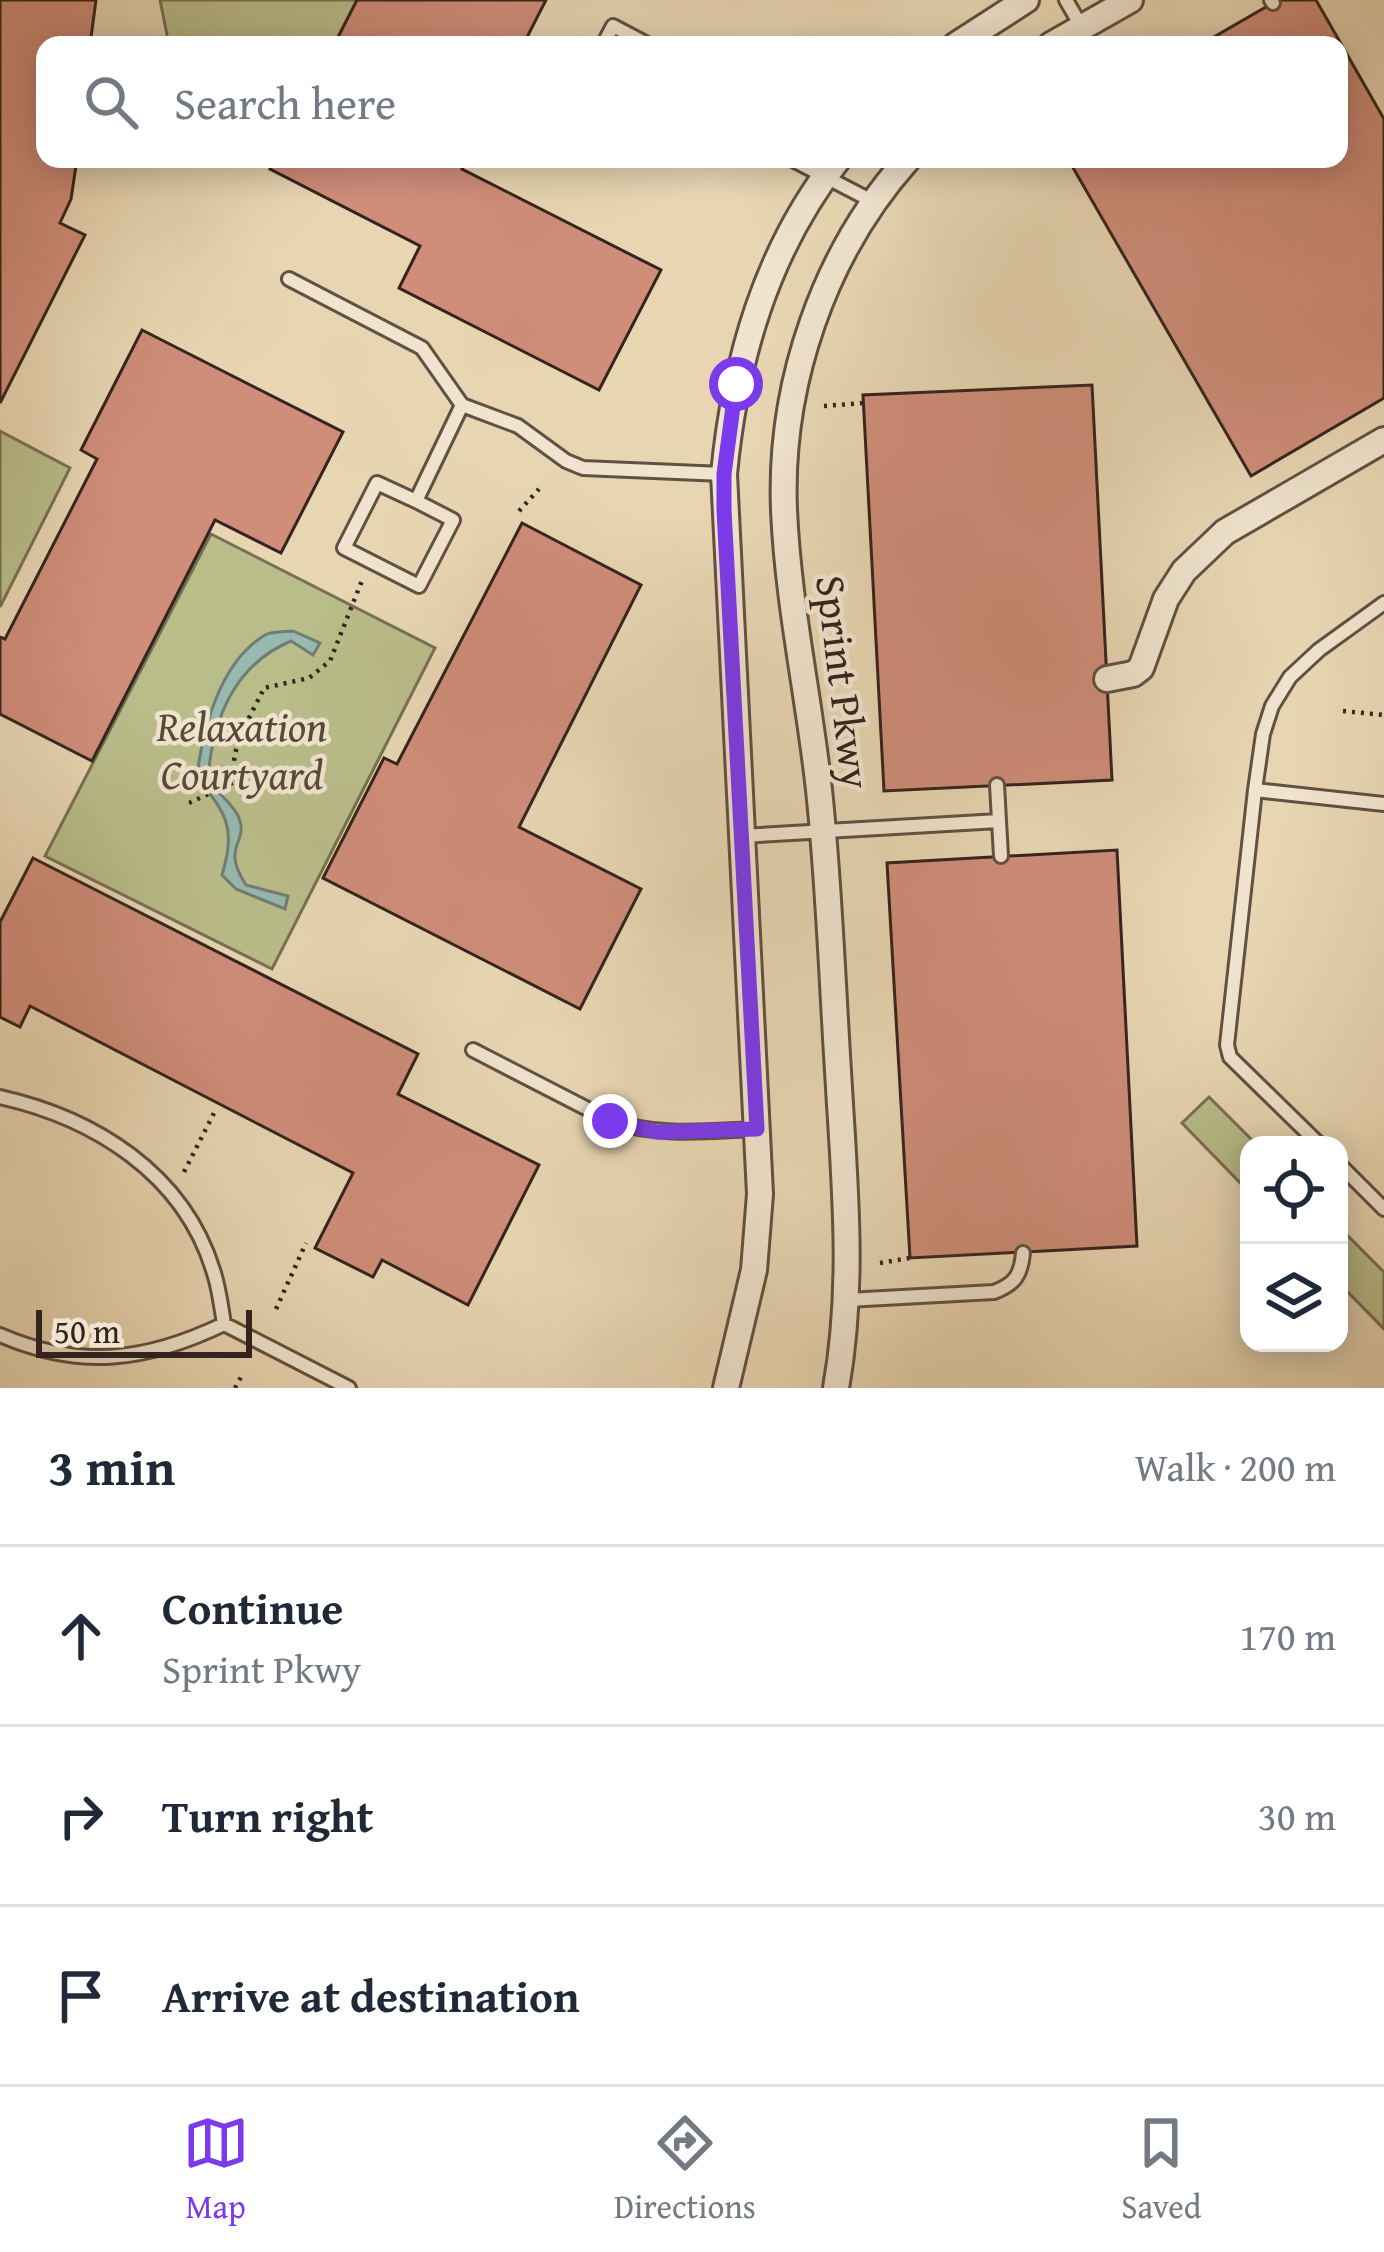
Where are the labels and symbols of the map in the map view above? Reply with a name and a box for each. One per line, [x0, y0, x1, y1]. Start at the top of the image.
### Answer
route start [709, 357, 763, 411]
street label: Sprint Pkwy [801, 572, 888, 792]
park label: Relaxation Courtyard [156, 695, 327, 804]
route end [583, 1094, 637, 1148]
scale bar [36, 1304, 252, 1357]

